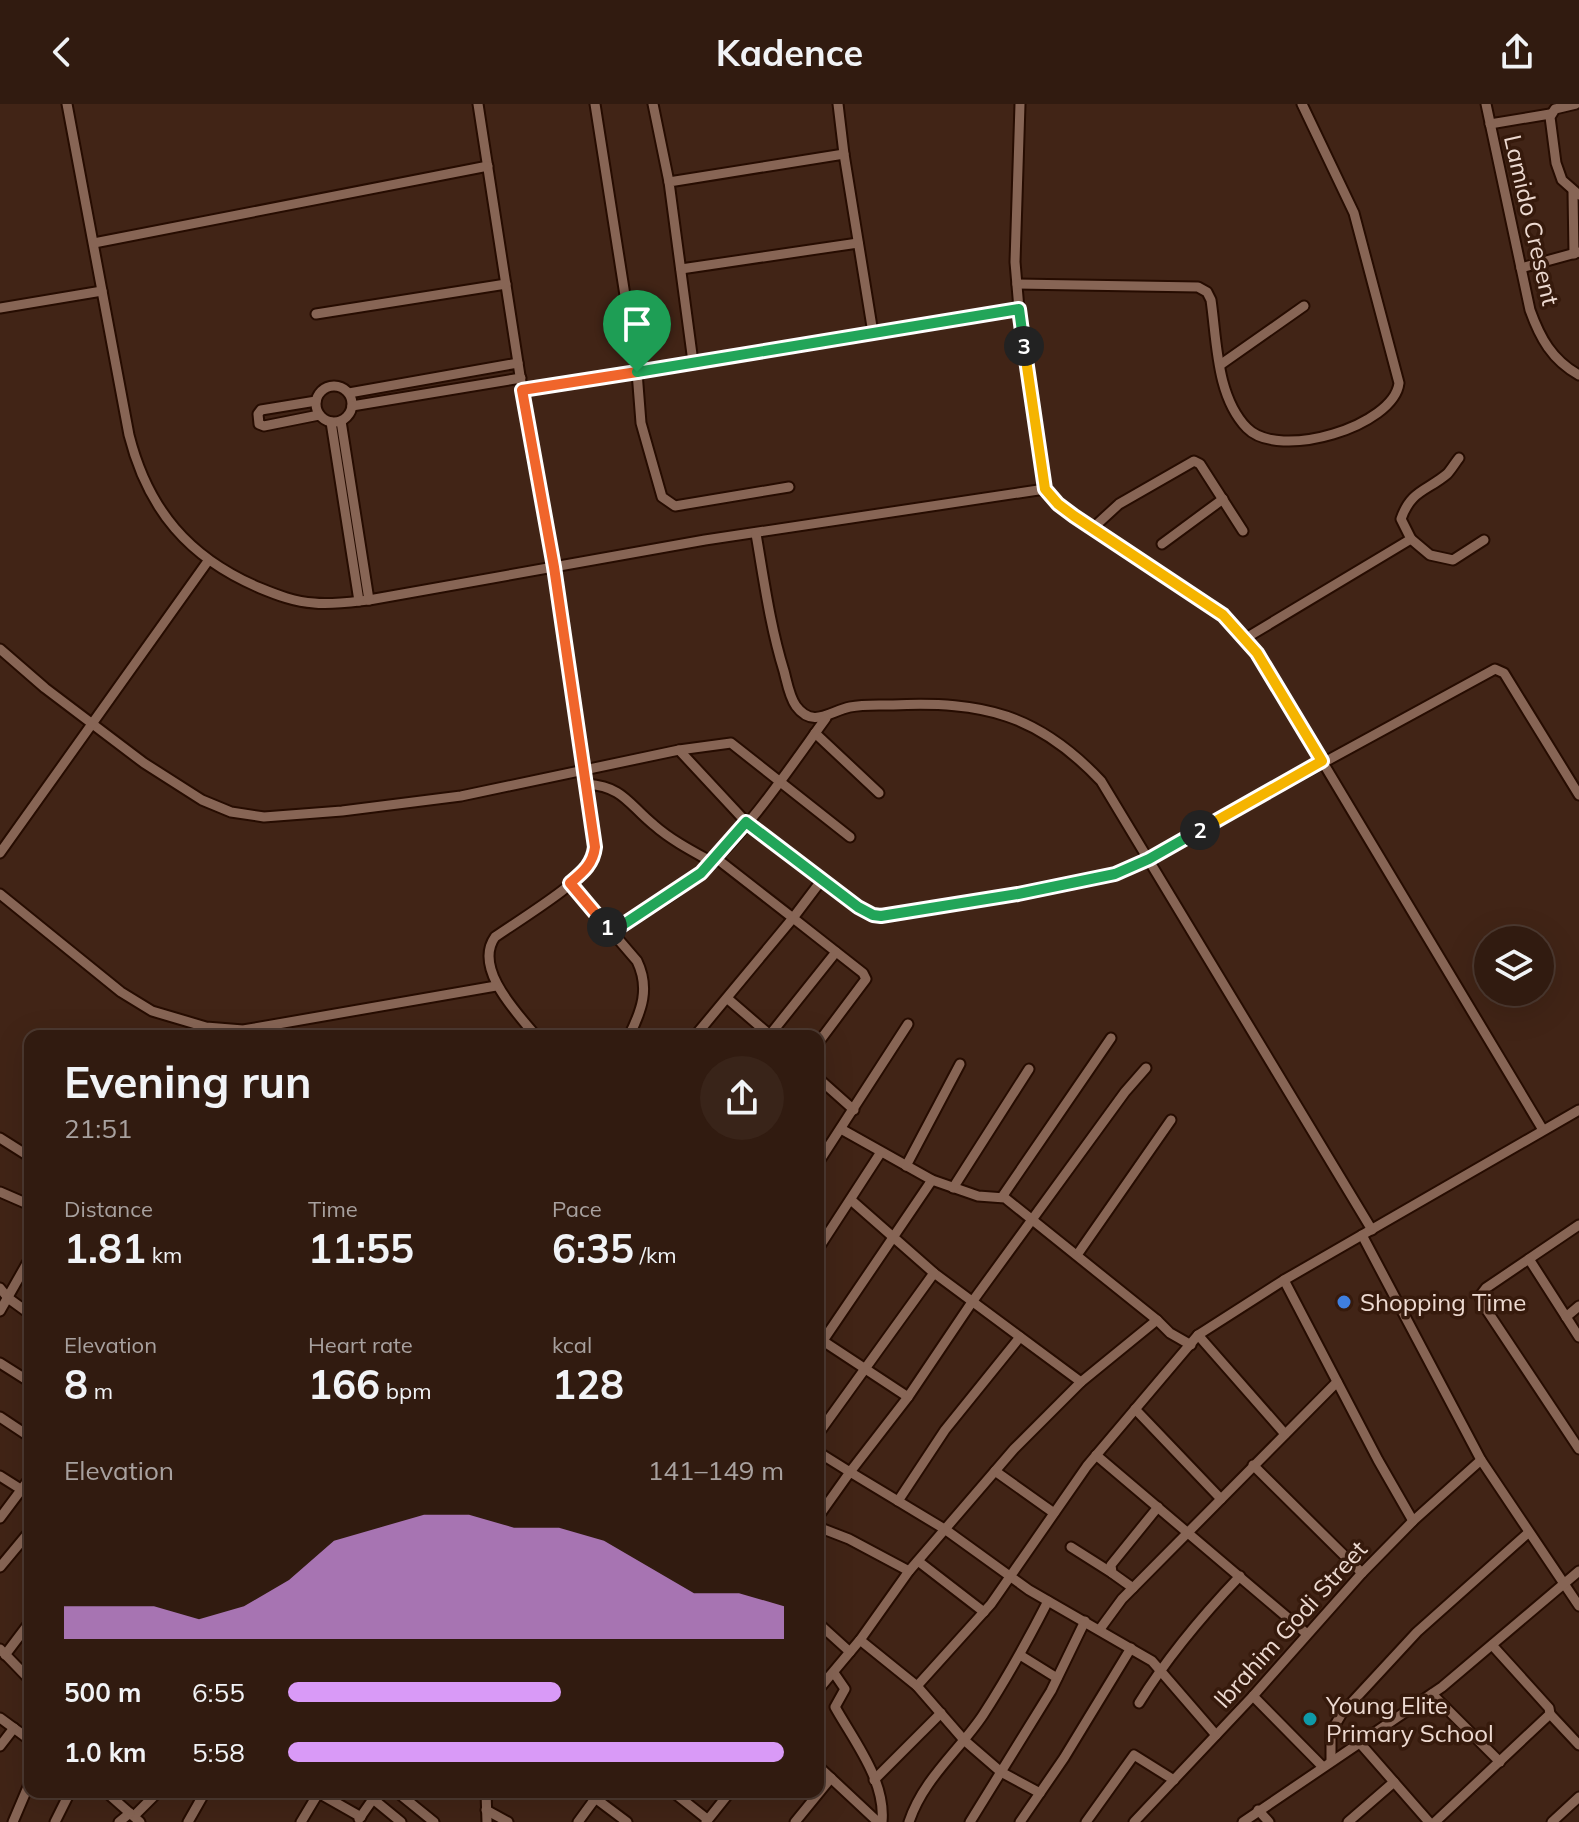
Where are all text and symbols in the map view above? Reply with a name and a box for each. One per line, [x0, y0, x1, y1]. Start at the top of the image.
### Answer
icon: back [40, 30, 84, 74]
text: Kadence [716, 30, 863, 75]
icon: share [1495, 30, 1539, 74]
street label: Lamido Cresent [1498, 132, 1566, 308]
pin [603, 290, 671, 372]
icon: arrive [615, 302, 659, 346]
pin: 3 [1004, 326, 1044, 366]
text: 3 [1017, 332, 1031, 360]
pin: 2 [1180, 810, 1220, 850]
text: 2 [1193, 816, 1207, 844]
pin: 1 [587, 907, 627, 947]
text: 1 [600, 913, 614, 941]
map controls [1474, 926, 1554, 1006]
button: layers [1474, 926, 1554, 1006]
text: Evening run [64, 1054, 311, 1109]
button: share [700, 1056, 784, 1140]
text: 21:51 [64, 1112, 132, 1145]
text: Distance [64, 1195, 153, 1223]
text: Time [308, 1195, 358, 1223]
text: Pace [552, 1195, 602, 1223]
text: 1.81 [64, 1223, 146, 1273]
text: 11:55 [308, 1223, 414, 1273]
text: 6:35 [552, 1223, 634, 1273]
text: km [146, 1241, 182, 1269]
text: /km [634, 1241, 677, 1269]
place label: Shopping Time [1360, 1287, 1526, 1317]
marker: Shopping Time [1335, 1293, 1353, 1311]
text: Elevation [64, 1331, 157, 1359]
text: Heart rate [308, 1331, 413, 1359]
text: kcal [552, 1331, 592, 1359]
text: 8 [64, 1359, 88, 1409]
text: 166 [308, 1359, 380, 1409]
text: 128 [552, 1359, 624, 1409]
text: m [88, 1377, 113, 1405]
text: bpm [380, 1377, 431, 1405]
text: Elevation [64, 1454, 174, 1487]
text: 141–149 m [648, 1454, 784, 1487]
street label: Ibrahim Godi Street [1207, 1534, 1373, 1714]
text: 500 m [64, 1676, 141, 1709]
text: 6:55 [192, 1676, 245, 1709]
place label: Young Elite Primary School [1325, 1690, 1494, 1748]
marker: Young Elite Primary School [1301, 1710, 1319, 1728]
text: 1.0 km [64, 1736, 147, 1769]
text: 5:58 [192, 1736, 245, 1769]

